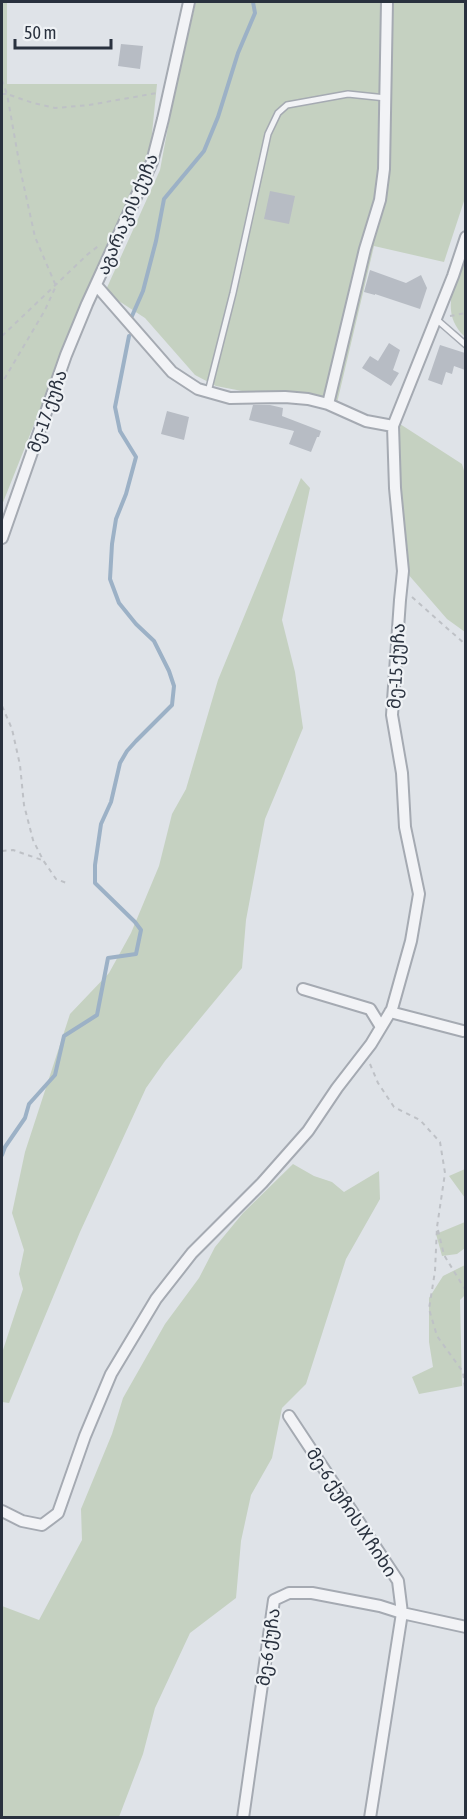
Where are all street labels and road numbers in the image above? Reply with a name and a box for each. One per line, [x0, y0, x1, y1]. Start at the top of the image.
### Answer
street label: აგარაკის ქუჩა [92, 150, 163, 278]
street label: მე-17 ქუჩა [23, 367, 72, 455]
street label: მე-15 ქუჩა [383, 622, 410, 710]
street label: მე-6 ქუჩის IX ჩიხი [302, 1443, 402, 1581]
street label: მე-6 ქუჩა [252, 1607, 285, 1688]

